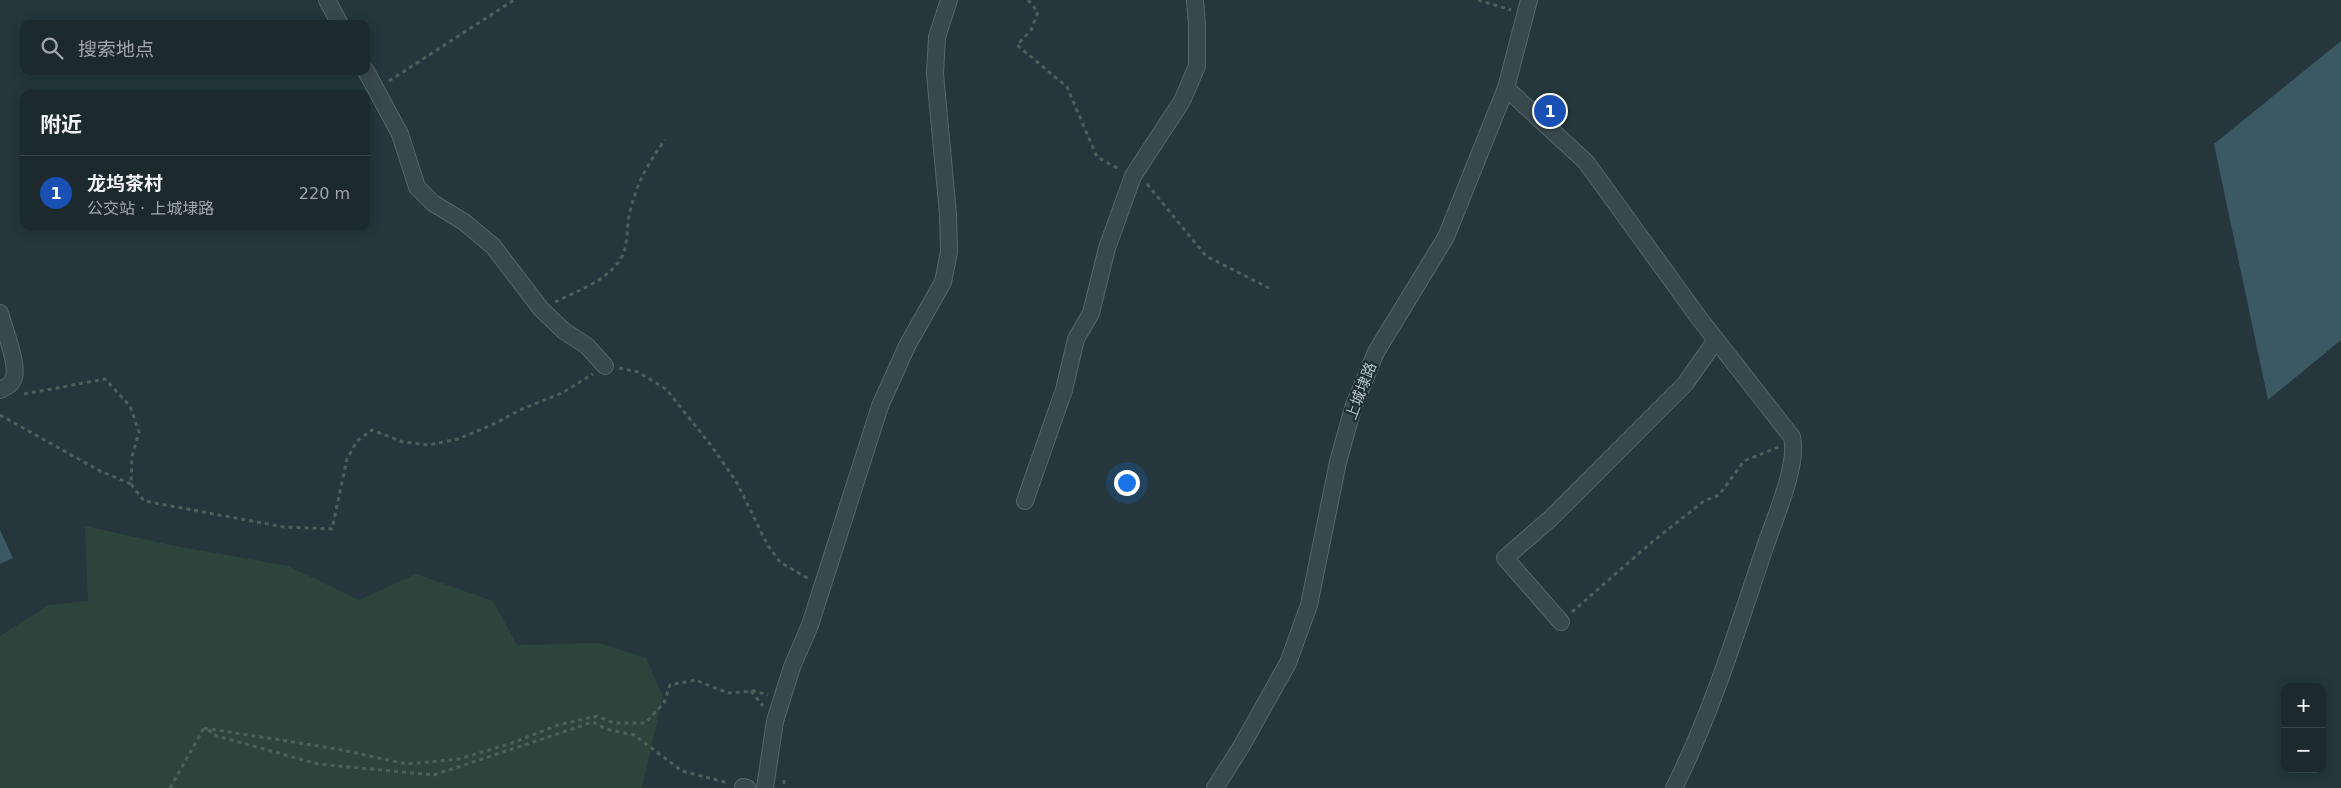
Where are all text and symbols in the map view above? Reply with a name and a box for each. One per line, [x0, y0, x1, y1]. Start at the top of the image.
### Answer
search box [20, 20, 370, 75]
icon: search [38, 34, 66, 62]
text: 搜索地点 [78, 38, 154, 60]
pin: 1 [1534, 92, 1566, 130]
text: 附近 [40, 113, 82, 137]
text: 龙坞茶村 [87, 172, 163, 194]
text: 1 [50, 184, 62, 203]
text: 220 m [299, 184, 350, 203]
text: 公交站 · 上城埭路 [87, 199, 214, 218]
street label: 上城埭路 [1342, 360, 1380, 422]
your location [1114, 470, 1140, 496]
map controls [2281, 683, 2326, 773]
button: + [2281, 683, 2326, 728]
button: − [2281, 728, 2326, 773]

